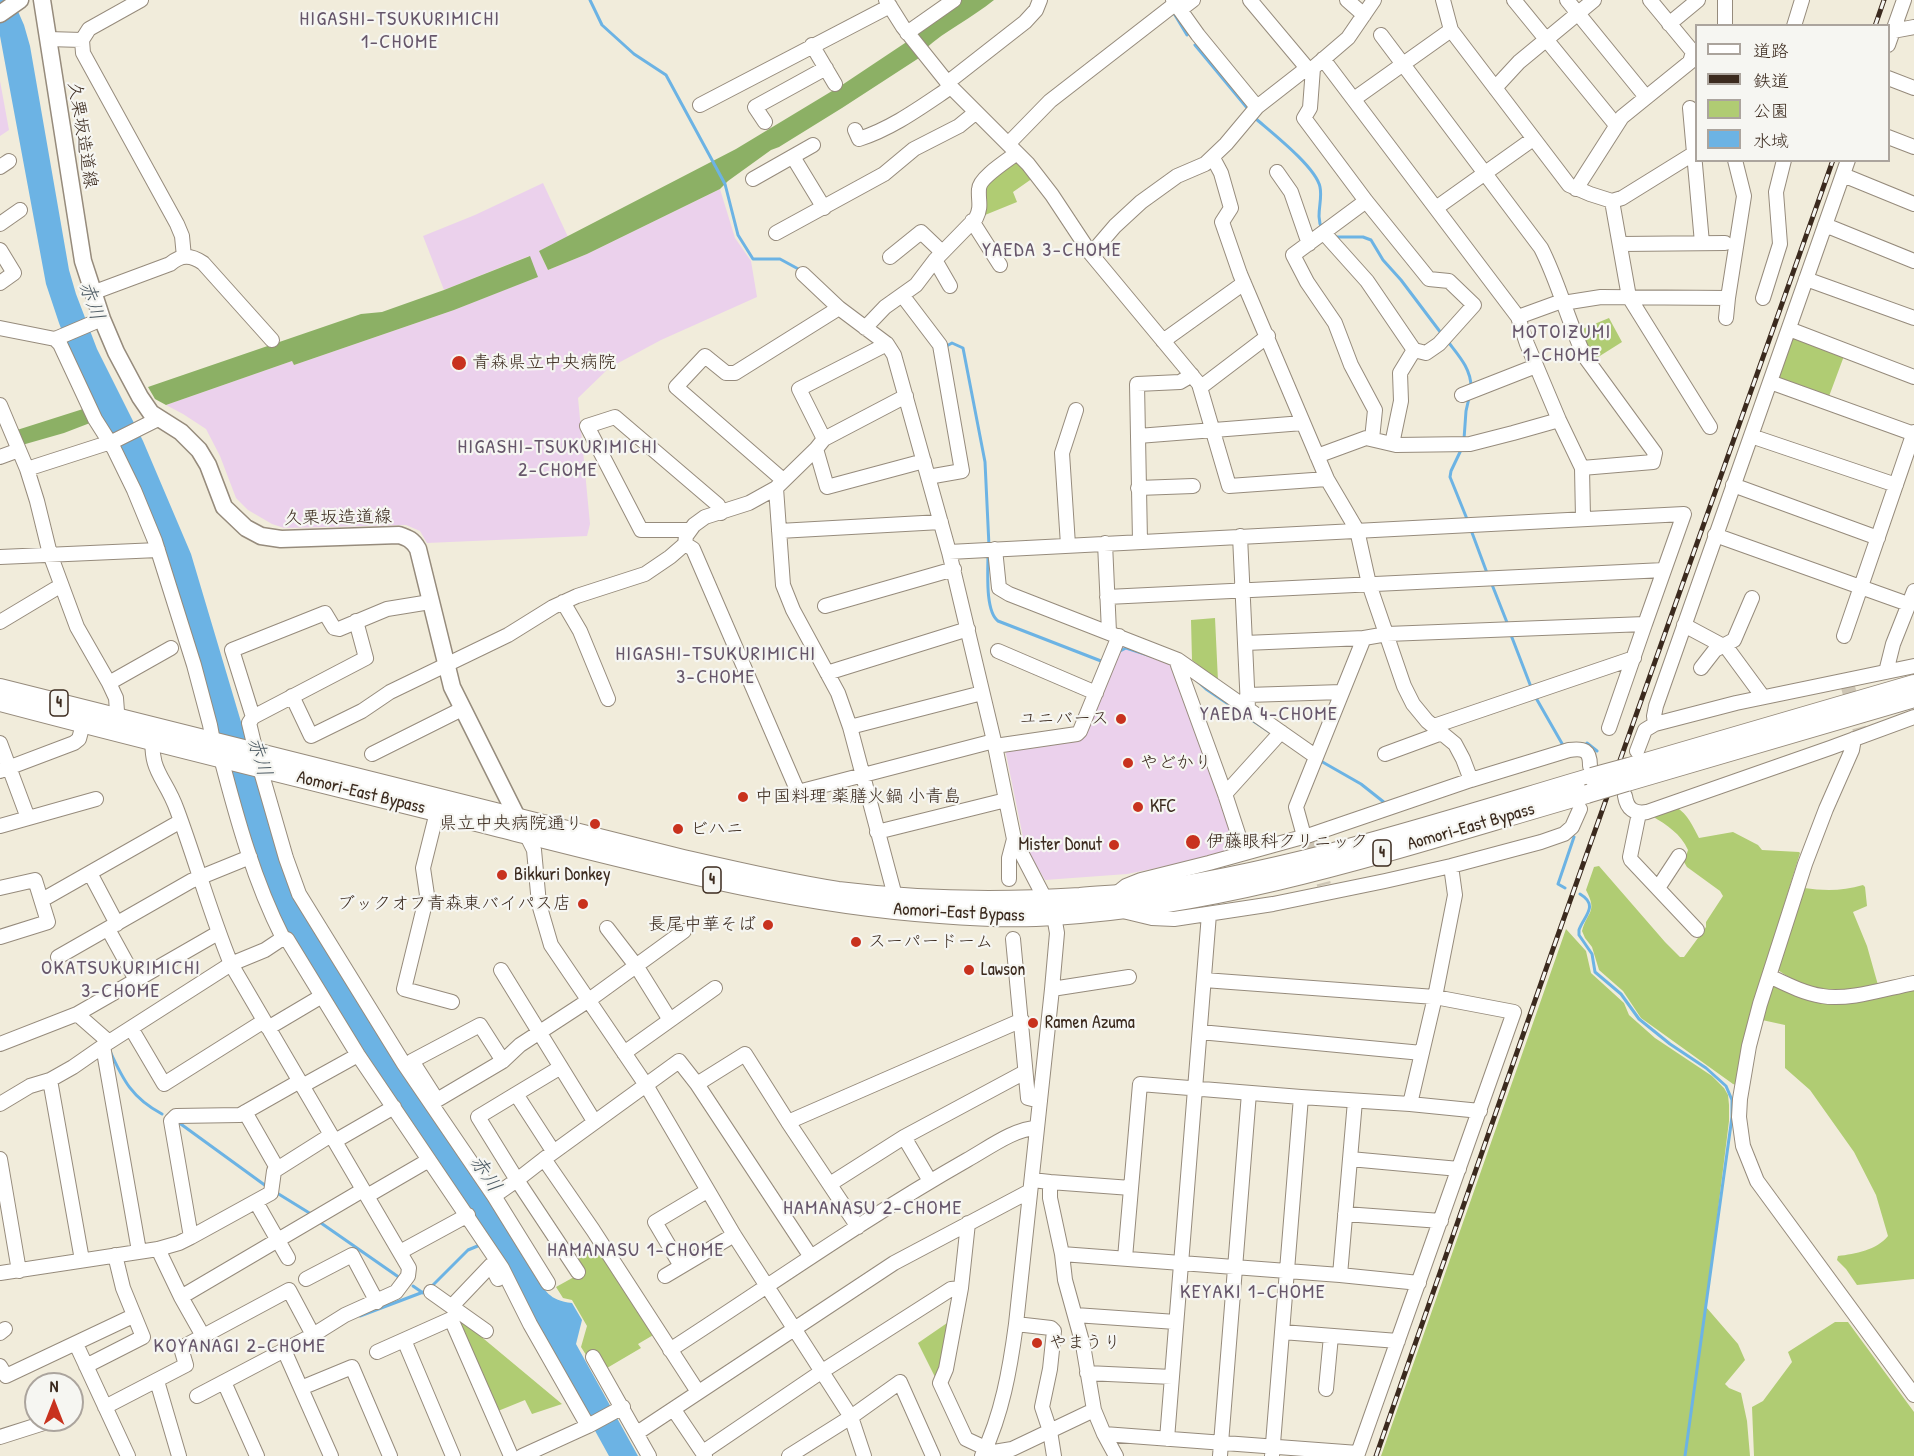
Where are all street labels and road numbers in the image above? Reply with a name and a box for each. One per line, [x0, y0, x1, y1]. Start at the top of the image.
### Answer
street label: 久栗坂造道線 [63, 80, 101, 190]
street label: 久栗坂造道線 [284, 506, 392, 530]
road number: 4 [50, 690, 68, 716]
street label: Aomori-East Bypass [295, 767, 427, 819]
street label: Aomori-East Bypass [1405, 799, 1537, 855]
road number: 4 [1373, 840, 1391, 866]
road number: 4 [703, 867, 721, 893]
street label: Aomori-East Bypass [893, 899, 1025, 927]

